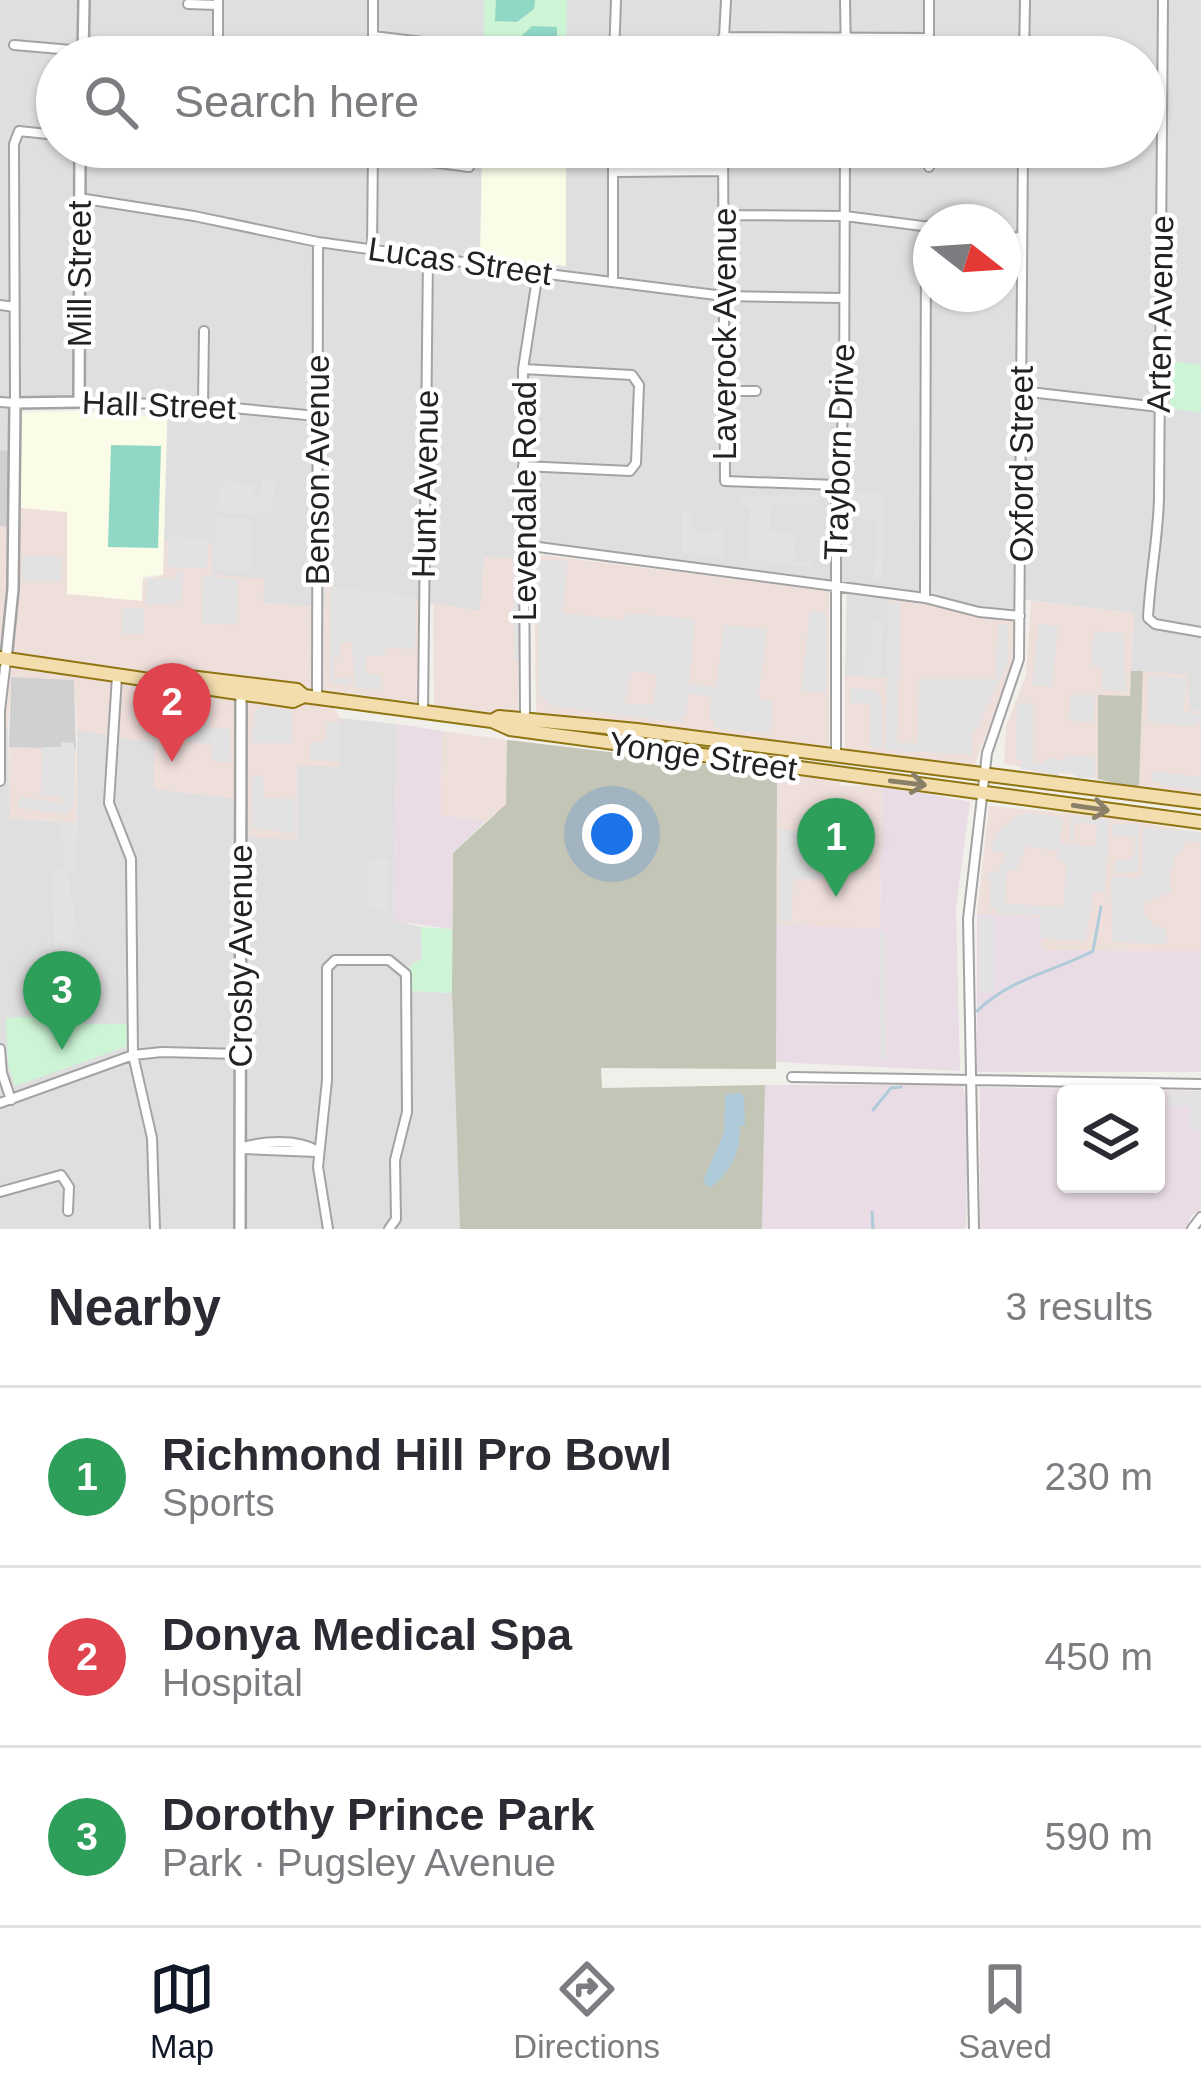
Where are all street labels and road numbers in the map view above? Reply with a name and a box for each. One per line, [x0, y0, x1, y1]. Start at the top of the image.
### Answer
street label: Mill Street [61, 201, 98, 347]
street label: Laverock Avenue [706, 208, 743, 460]
street label: Arten Avenue [1140, 215, 1180, 413]
street label: Lucas Street [366, 230, 554, 292]
street label: Trayborn Drive [817, 343, 861, 561]
street label: Benson Avenue [299, 355, 336, 585]
street label: Oxford Street [1003, 366, 1040, 562]
street label: Levendale Road [506, 381, 543, 621]
street label: Hall Street [81, 384, 237, 426]
street label: Hunt Avenue [405, 389, 445, 579]
street label: Yonge Street [607, 724, 799, 788]
street label: Crosby Avenue [222, 844, 259, 1068]

